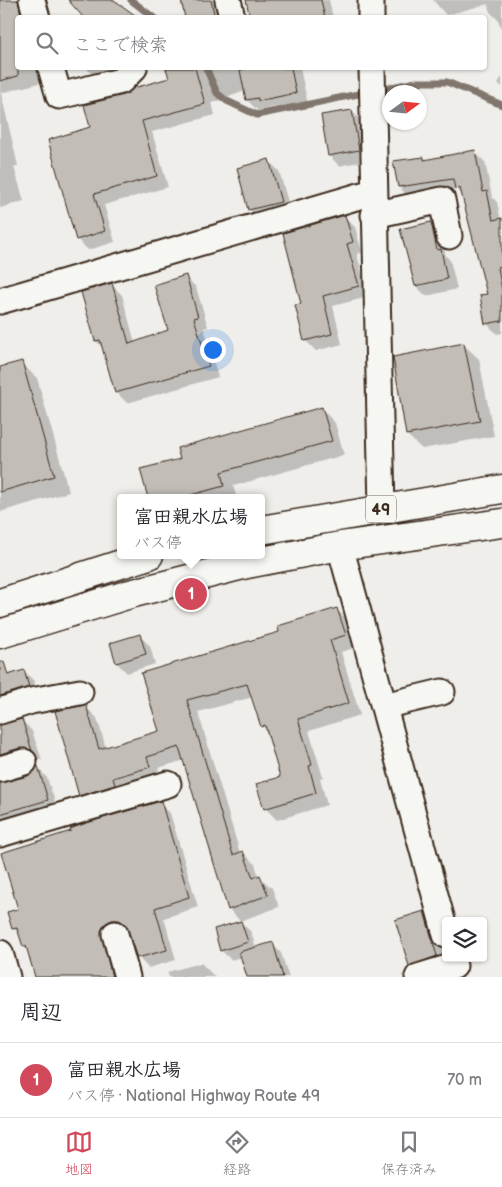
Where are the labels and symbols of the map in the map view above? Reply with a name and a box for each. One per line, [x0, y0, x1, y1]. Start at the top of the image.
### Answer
north arrow [382, 85, 427, 130]
your location [200, 337, 226, 363]
road number: 49 [366, 496, 396, 522]
pin: 1 [175, 575, 207, 613]

